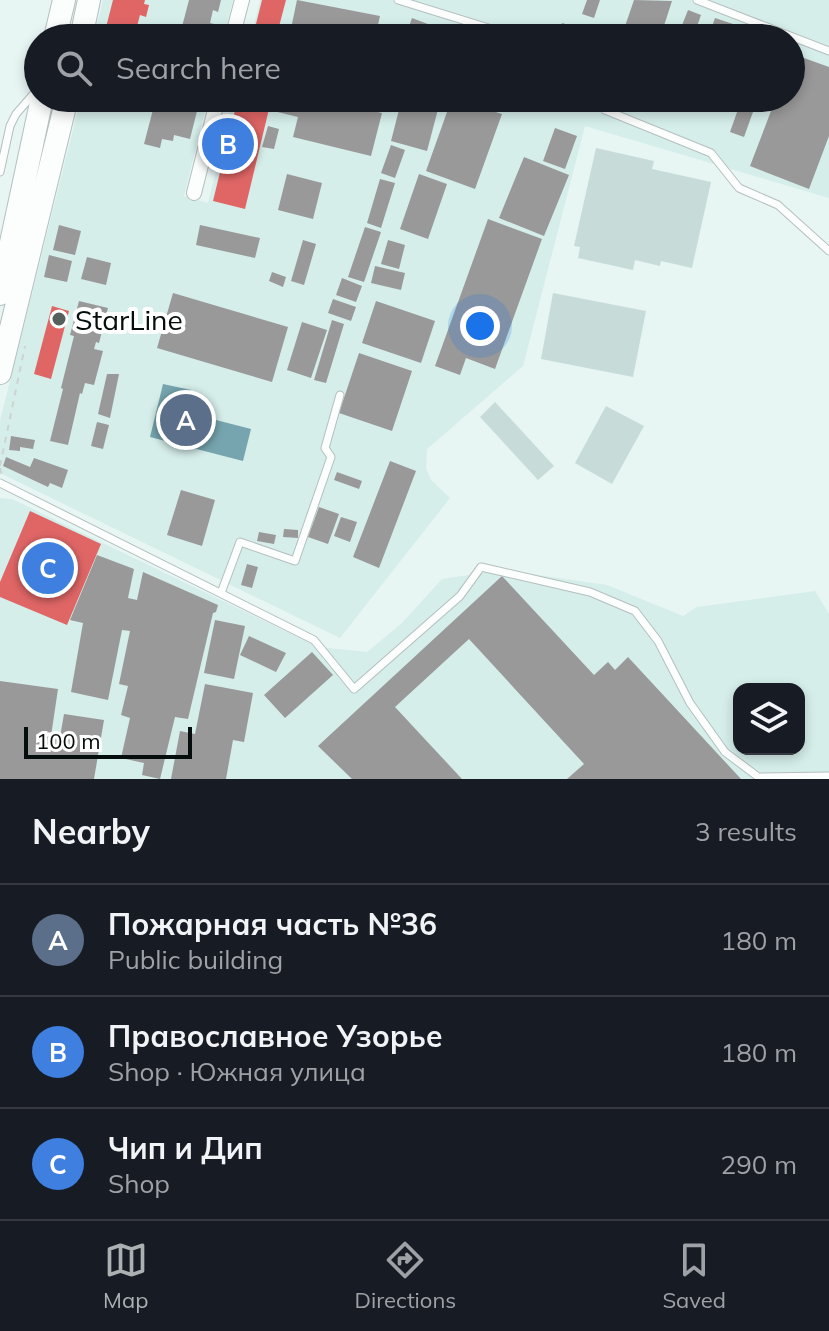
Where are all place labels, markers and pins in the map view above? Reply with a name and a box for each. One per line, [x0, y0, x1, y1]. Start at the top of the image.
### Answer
pin: B [202, 114, 254, 174]
place label: StarLine [75, 302, 183, 337]
marker: StarLine [50, 310, 68, 328]
pin: A [160, 390, 212, 450]
pin: C [22, 538, 74, 598]

